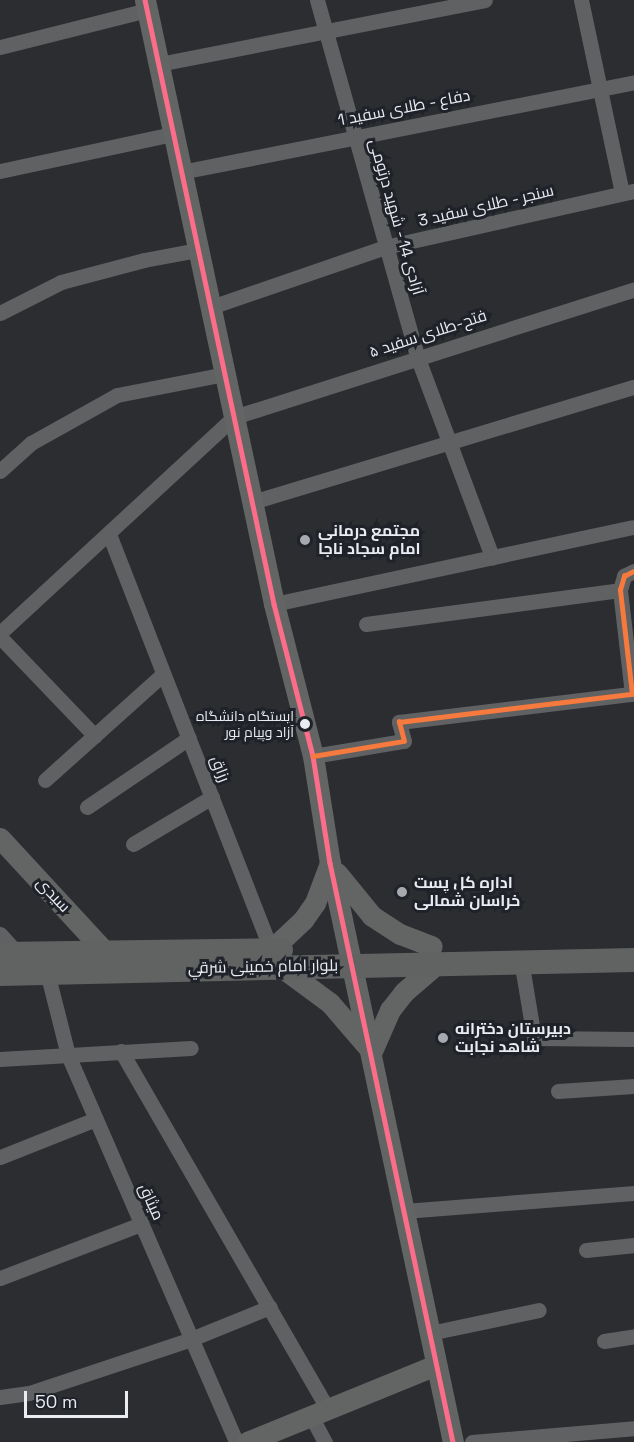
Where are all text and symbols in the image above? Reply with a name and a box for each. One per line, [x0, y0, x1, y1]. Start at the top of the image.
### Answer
street label: دفاع - طلای سفید 1 [336, 86, 472, 130]
street label: آزادی 14 - شهید درتومی [364, 136, 428, 298]
street label: سنجر - طلای سفید 3 [416, 181, 556, 231]
street label: فتح-طلای سفید ۵ [367, 306, 489, 362]
place label: مجتمع درمانی امام سجاد ناجا [318, 521, 421, 559]
marker: مجتمع درمانی امام سجاد ناجا [296, 531, 314, 549]
place label: ایستگاه دانشگاه آزاد وپیام نور [196, 708, 294, 740]
marker: ایستگاه دانشگاه آزاد وپیام نور [299, 718, 311, 730]
street label: رزاق [206, 753, 234, 785]
place label: اداره کل پست خراسان شمالی [414, 873, 520, 911]
street label: سیدی [32, 874, 74, 916]
marker: اداره کل پست خراسان شمالی [395, 885, 409, 899]
street label: بلوار امام خمینی شرقي [188, 956, 338, 978]
place label: دبیرستان دخترانه شاهد نجابت [455, 1019, 571, 1057]
marker: دبیرستان دخترانه شاهد نجابت [436, 1031, 450, 1045]
street label: میثاق [134, 1181, 168, 1223]
scale bar [27, 1379, 130, 1417]
text: 50 m [35, 1390, 77, 1413]

